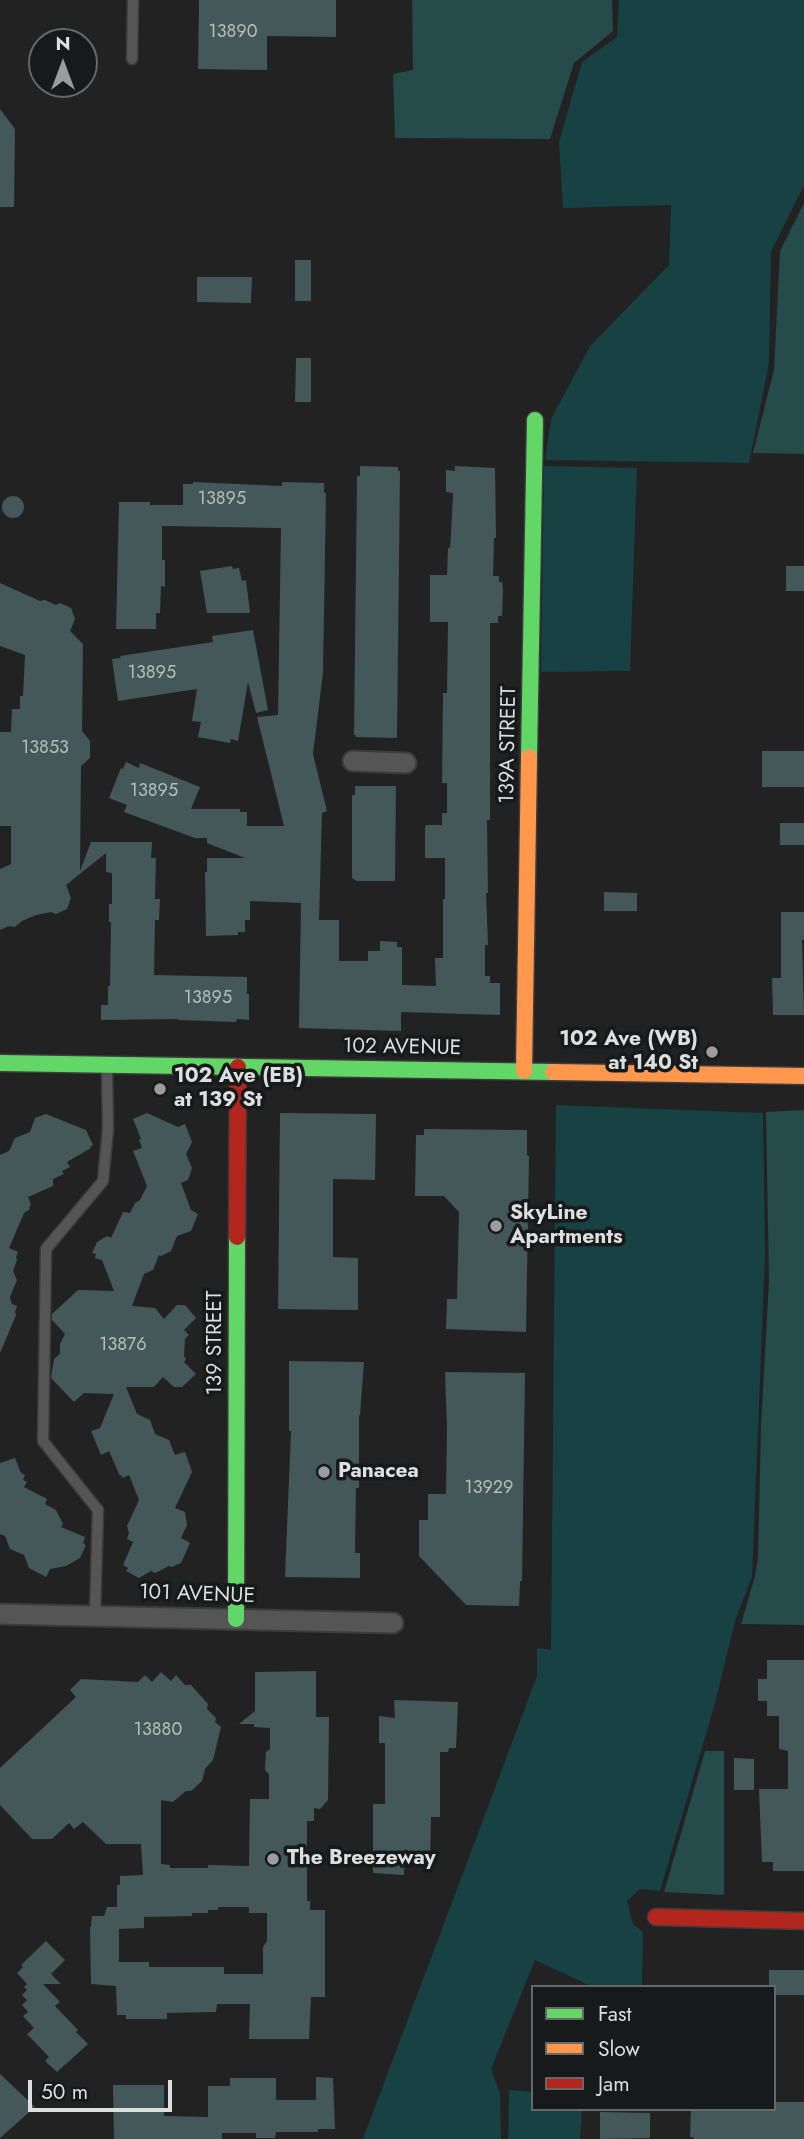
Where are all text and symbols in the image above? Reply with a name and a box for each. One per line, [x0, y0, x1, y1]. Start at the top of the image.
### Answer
house number: 13890 [209, 22, 257, 44]
north arrow [28, 28, 98, 98]
text: N [55, 30, 71, 57]
house number: 13895 [198, 489, 246, 511]
house number: 13895 [128, 663, 176, 685]
street label: 139A STREET [495, 686, 523, 804]
house number: 13853 [21, 738, 69, 760]
house number: 13895 [130, 781, 178, 803]
house number: 13895 [184, 988, 232, 1010]
place label: 102 Ave (WB) at 140 St [559, 1027, 698, 1077]
street label: 102 AVENUE [343, 1034, 461, 1062]
marker: 102 Ave (WB) at 140 St [704, 1044, 720, 1060]
place label: 102 Ave (EB) at 139 St [174, 1064, 303, 1114]
marker: 102 Ave (EB) at 139 St [152, 1081, 168, 1097]
place label: SkyLine Apartments [510, 1201, 623, 1251]
marker: SkyLine Apartments [488, 1218, 504, 1234]
street label: 139 STREET [203, 1290, 229, 1396]
house number: 13876 [99, 1335, 147, 1357]
place label: Panacea [338, 1459, 419, 1485]
marker: Panacea [316, 1464, 332, 1480]
house number: 13929 [465, 1478, 513, 1500]
street label: 101 AVENUE [139, 1580, 255, 1610]
house number: 13880 [134, 1720, 182, 1742]
place label: The Breezeway [287, 1846, 436, 1872]
marker: The Breezeway [265, 1851, 281, 1867]
legend [531, 1985, 776, 2111]
text: Fast [598, 1999, 631, 2029]
text: Slow [598, 2034, 640, 2064]
scale bar [32, 2066, 175, 2110]
text: Jam [598, 2069, 630, 2099]
text: 50 m [41, 2077, 88, 2107]

